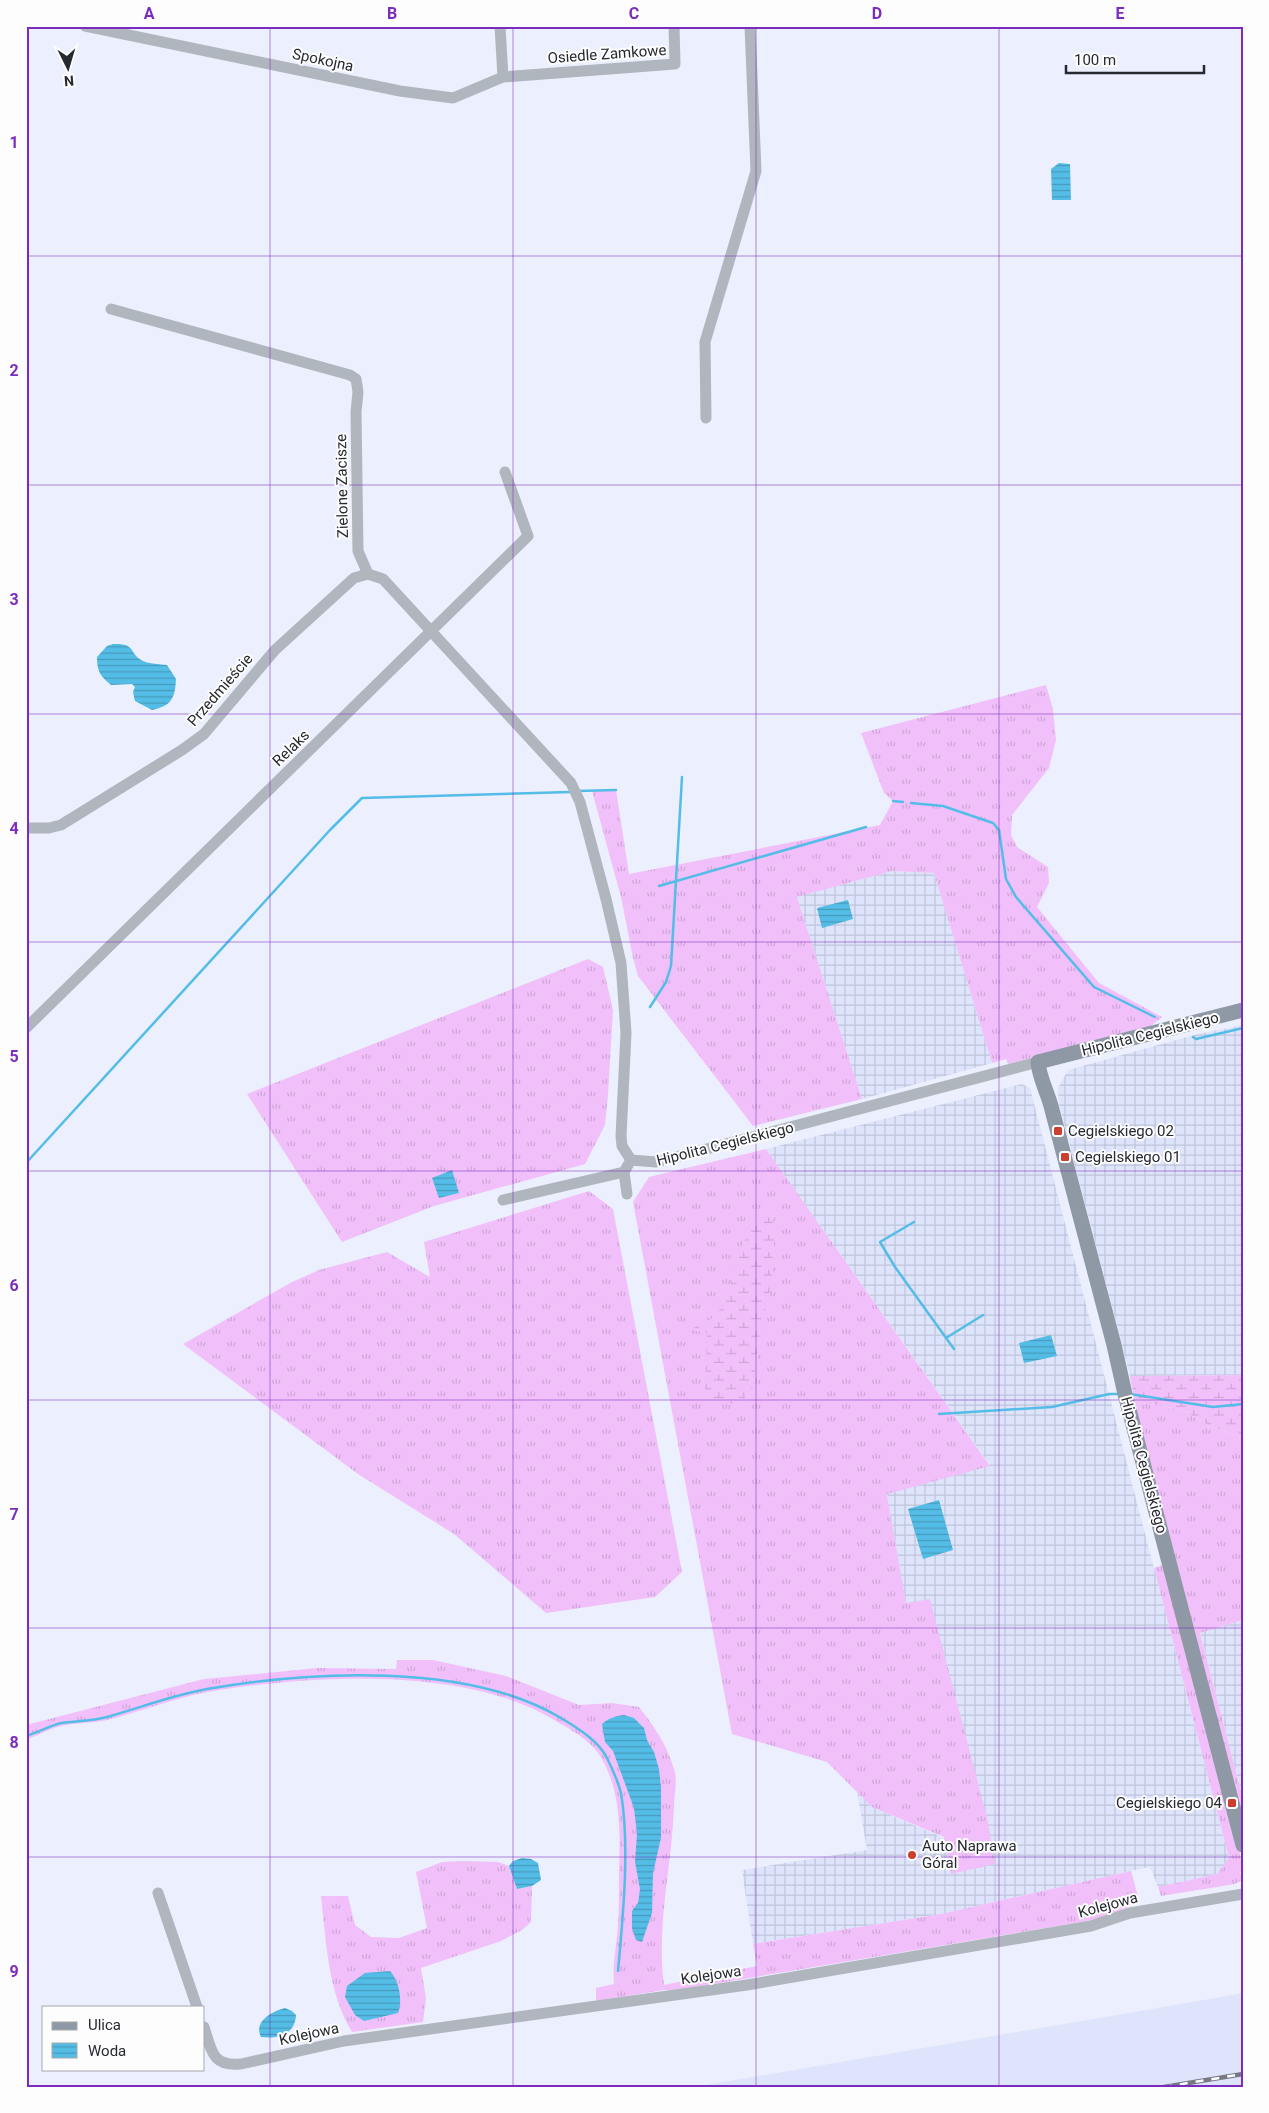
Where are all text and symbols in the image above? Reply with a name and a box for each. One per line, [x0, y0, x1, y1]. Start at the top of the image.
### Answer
text: A [144, 4, 155, 23]
text: B [387, 4, 397, 23]
text: C [629, 4, 639, 23]
text: D [872, 4, 882, 23]
text: E [1116, 4, 1125, 23]
street label: Osiedle Zamkowe [547, 41, 667, 67]
north arrow [42, 42, 92, 92]
scale bar [1066, 42, 1204, 74]
street label: Spokojna [291, 45, 355, 75]
text: 100 m [1074, 51, 1116, 69]
text: N [64, 73, 75, 89]
text: 1 [9, 133, 19, 152]
text: 2 [9, 361, 19, 380]
street label: Zielone Zacisze [332, 434, 352, 538]
text: 3 [9, 590, 19, 609]
street label: Przedmieście [184, 650, 256, 730]
street label: Relaks [269, 726, 313, 770]
text: 4 [9, 819, 19, 838]
street label: Hipolita Cegielskiego [1080, 1008, 1220, 1060]
text: 5 [9, 1047, 19, 1066]
street label: Hipolita Cegielskiego [655, 1118, 795, 1170]
place label: Cegielskiego 02 [1068, 1122, 1174, 1140]
marker: Cegielskiego 02 [1052, 1125, 1064, 1137]
place label: Cegielskiego 01 [1075, 1148, 1181, 1166]
marker: Cegielskiego 01 [1059, 1151, 1071, 1163]
text: 6 [9, 1276, 19, 1295]
street label: Hipolita Cegielskiego [1117, 1395, 1171, 1535]
text: 7 [9, 1505, 19, 1524]
text: 8 [9, 1733, 19, 1752]
place label: Cegielskiego 04 [1116, 1794, 1223, 1812]
marker: Cegielskiego 04 [1226, 1797, 1238, 1809]
place label: Auto Naprawa Góral [922, 1837, 1017, 1872]
marker: Auto Naprawa Góral [906, 1849, 918, 1861]
street label: Kolejowa [1076, 1888, 1140, 1922]
text: 9 [9, 1962, 19, 1981]
street label: Kolejowa [680, 1962, 742, 1988]
legend [42, 2006, 205, 2070]
text: Ulica [88, 2016, 121, 2034]
street label: Kolejowa [277, 2019, 341, 2049]
text: Woda [88, 2042, 126, 2060]

